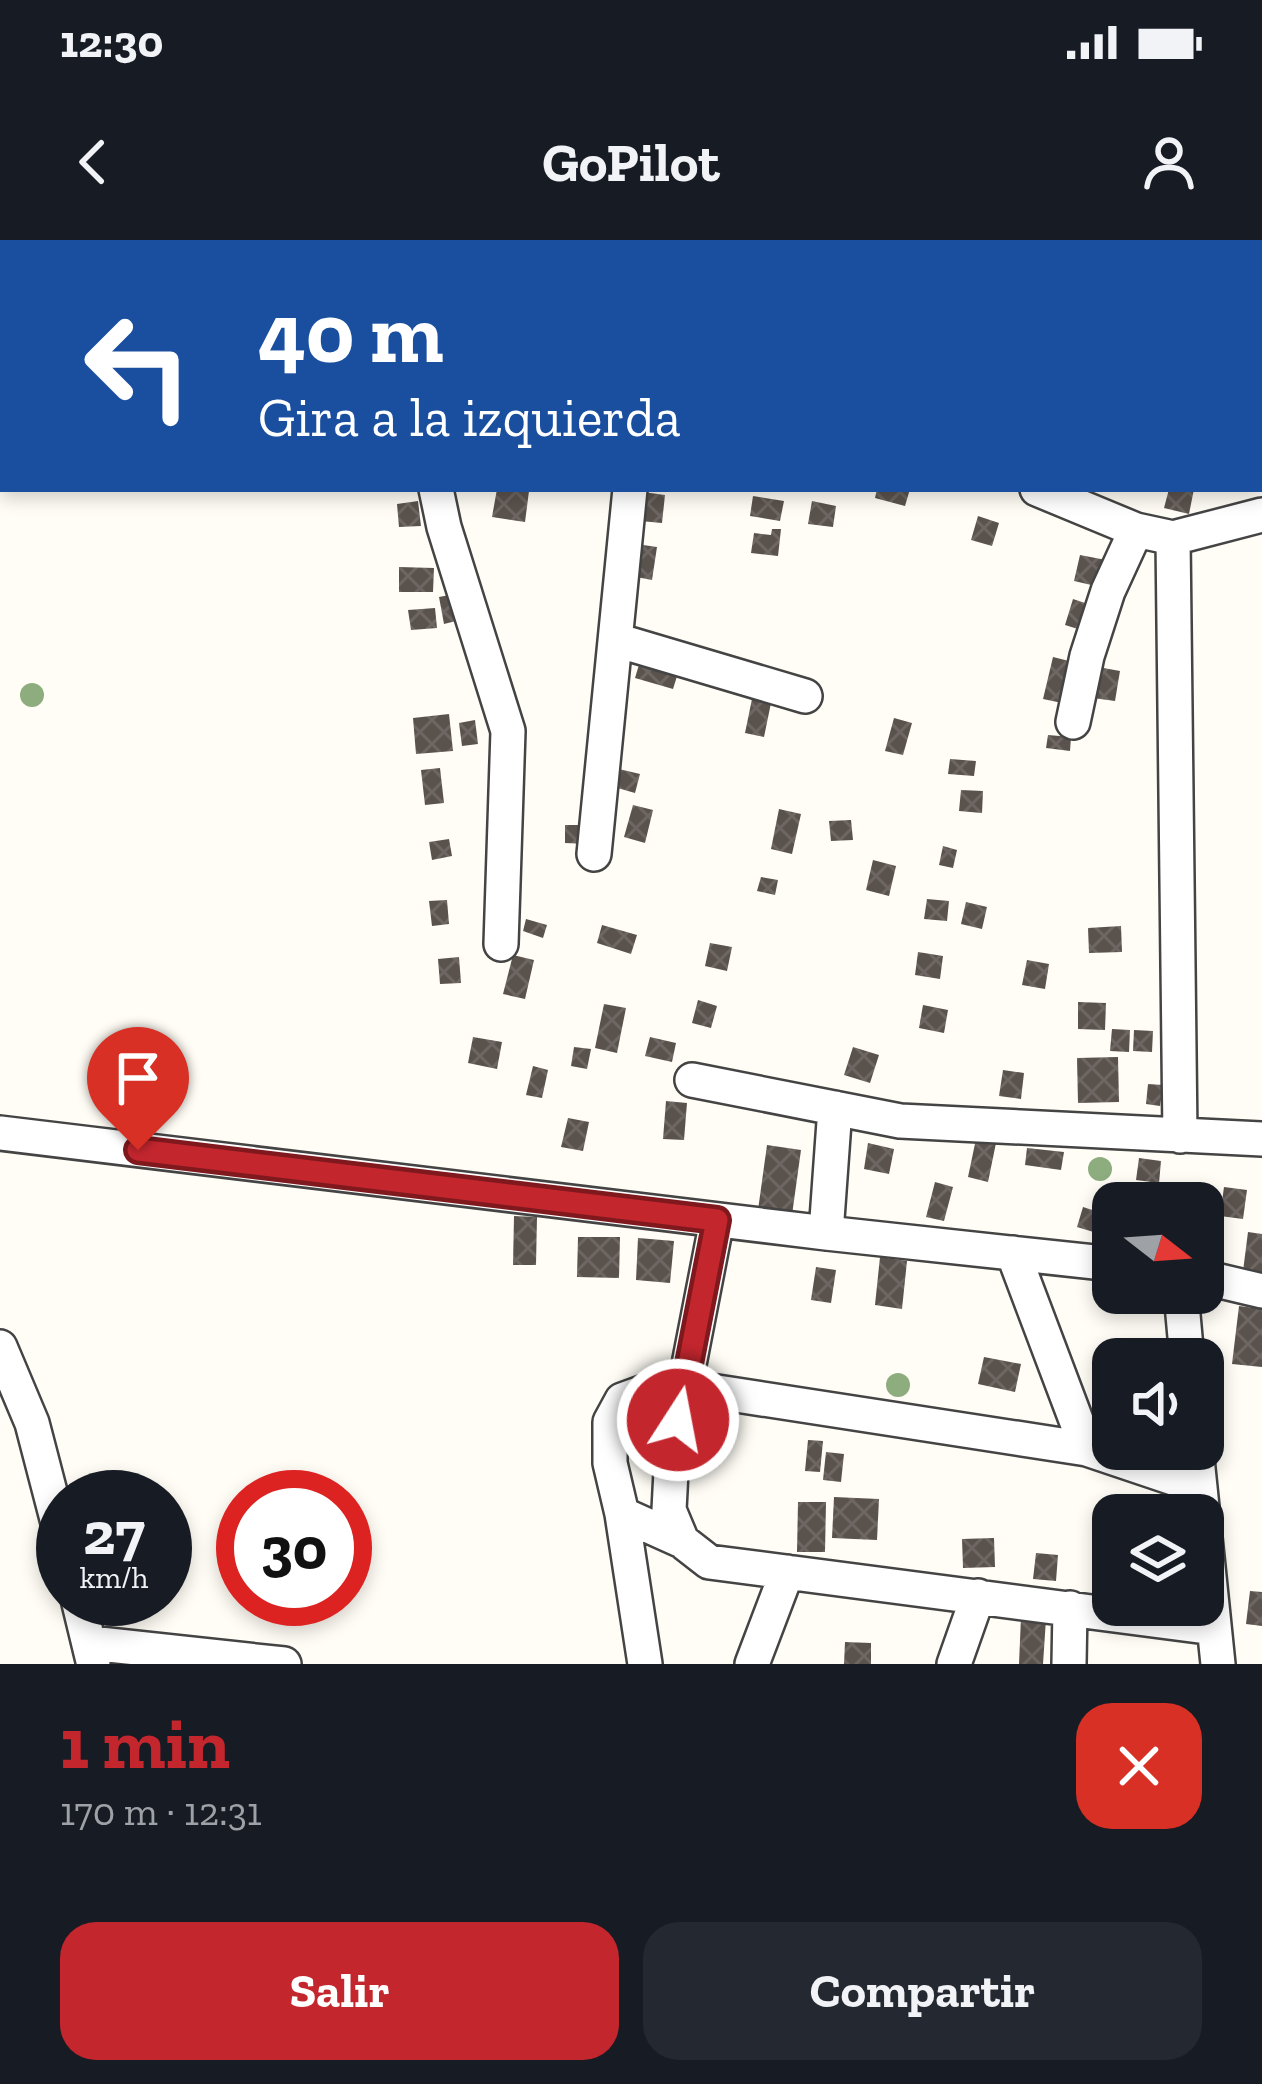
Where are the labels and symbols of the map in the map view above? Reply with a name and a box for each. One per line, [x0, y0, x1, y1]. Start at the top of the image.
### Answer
pin [87, 1027, 189, 1150]
north arrow [1092, 1182, 1224, 1314]
position arrow [615, 1357, 741, 1483]
speed limit sign: 30 [216, 1470, 372, 1626]

